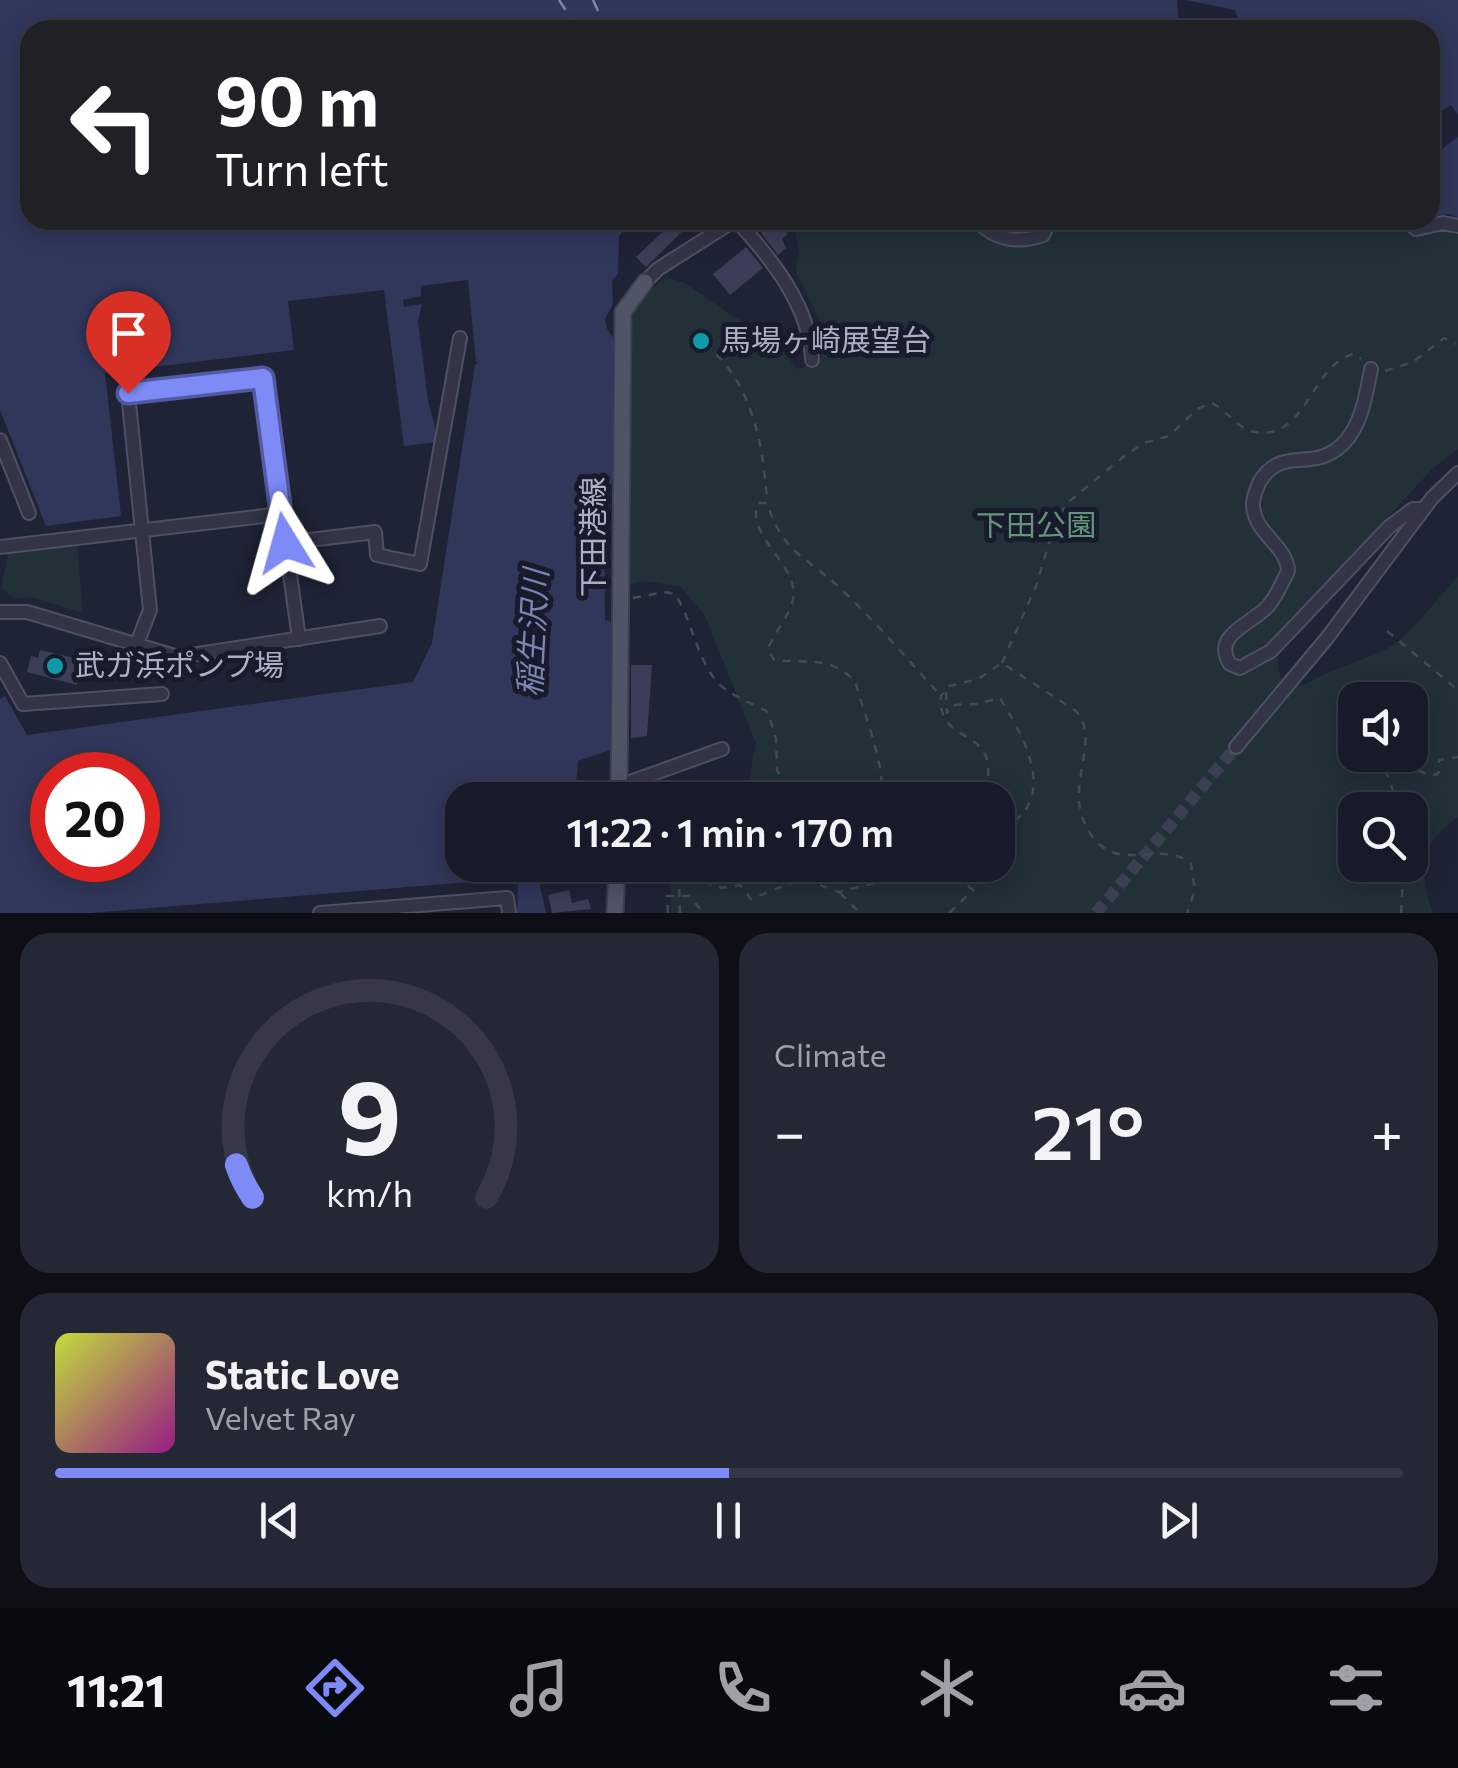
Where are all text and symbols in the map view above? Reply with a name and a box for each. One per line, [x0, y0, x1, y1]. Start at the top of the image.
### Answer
text: 90 m [215, 55, 379, 140]
icon: left [50, 60, 180, 190]
text: Turn left [215, 140, 389, 195]
pin [86, 291, 171, 394]
icon: arrive [101, 306, 156, 361]
place label: 馬場ヶ崎展望台 [721, 320, 931, 357]
marker: 馬場ヶ崎展望台 [690, 330, 712, 352]
street label: 下田港線 [573, 477, 610, 597]
position arrow [233, 491, 337, 595]
park label: 下田公園 [976, 505, 1096, 542]
water label: 稲生沢川 [508, 565, 554, 698]
place label: 武ガ浜ポンプ場 [75, 645, 284, 682]
marker: 武ガ浜ポンプ場 [44, 655, 66, 677]
map controls [1338, 682, 1428, 882]
button: sound [1338, 682, 1428, 772]
speed limit sign: 20 [30, 752, 160, 882]
button: search [1338, 792, 1428, 882]
text: 11:22 · 1 min · 170 m [566, 808, 894, 855]
text: Climate [774, 1034, 887, 1074]
text: 9 [337, 1049, 402, 1176]
text: 21° [1031, 1084, 1144, 1175]
text: − [774, 1097, 805, 1164]
text: + [1371, 1097, 1403, 1164]
text: km/h [326, 1171, 413, 1214]
text: Static Love [205, 1350, 400, 1397]
text: Velvet Ray [205, 1397, 356, 1437]
icon: previous [252, 1493, 307, 1548]
icon: pause [701, 1493, 756, 1548]
icon: next [1151, 1493, 1206, 1548]
icon: directions [300, 1653, 370, 1723]
icon: music [504, 1653, 574, 1723]
icon: phone [708, 1653, 778, 1723]
icon: climate [912, 1653, 982, 1723]
icon: car [1117, 1653, 1187, 1723]
icon: filters [1321, 1653, 1391, 1723]
text: 11:21 [67, 1661, 166, 1716]

